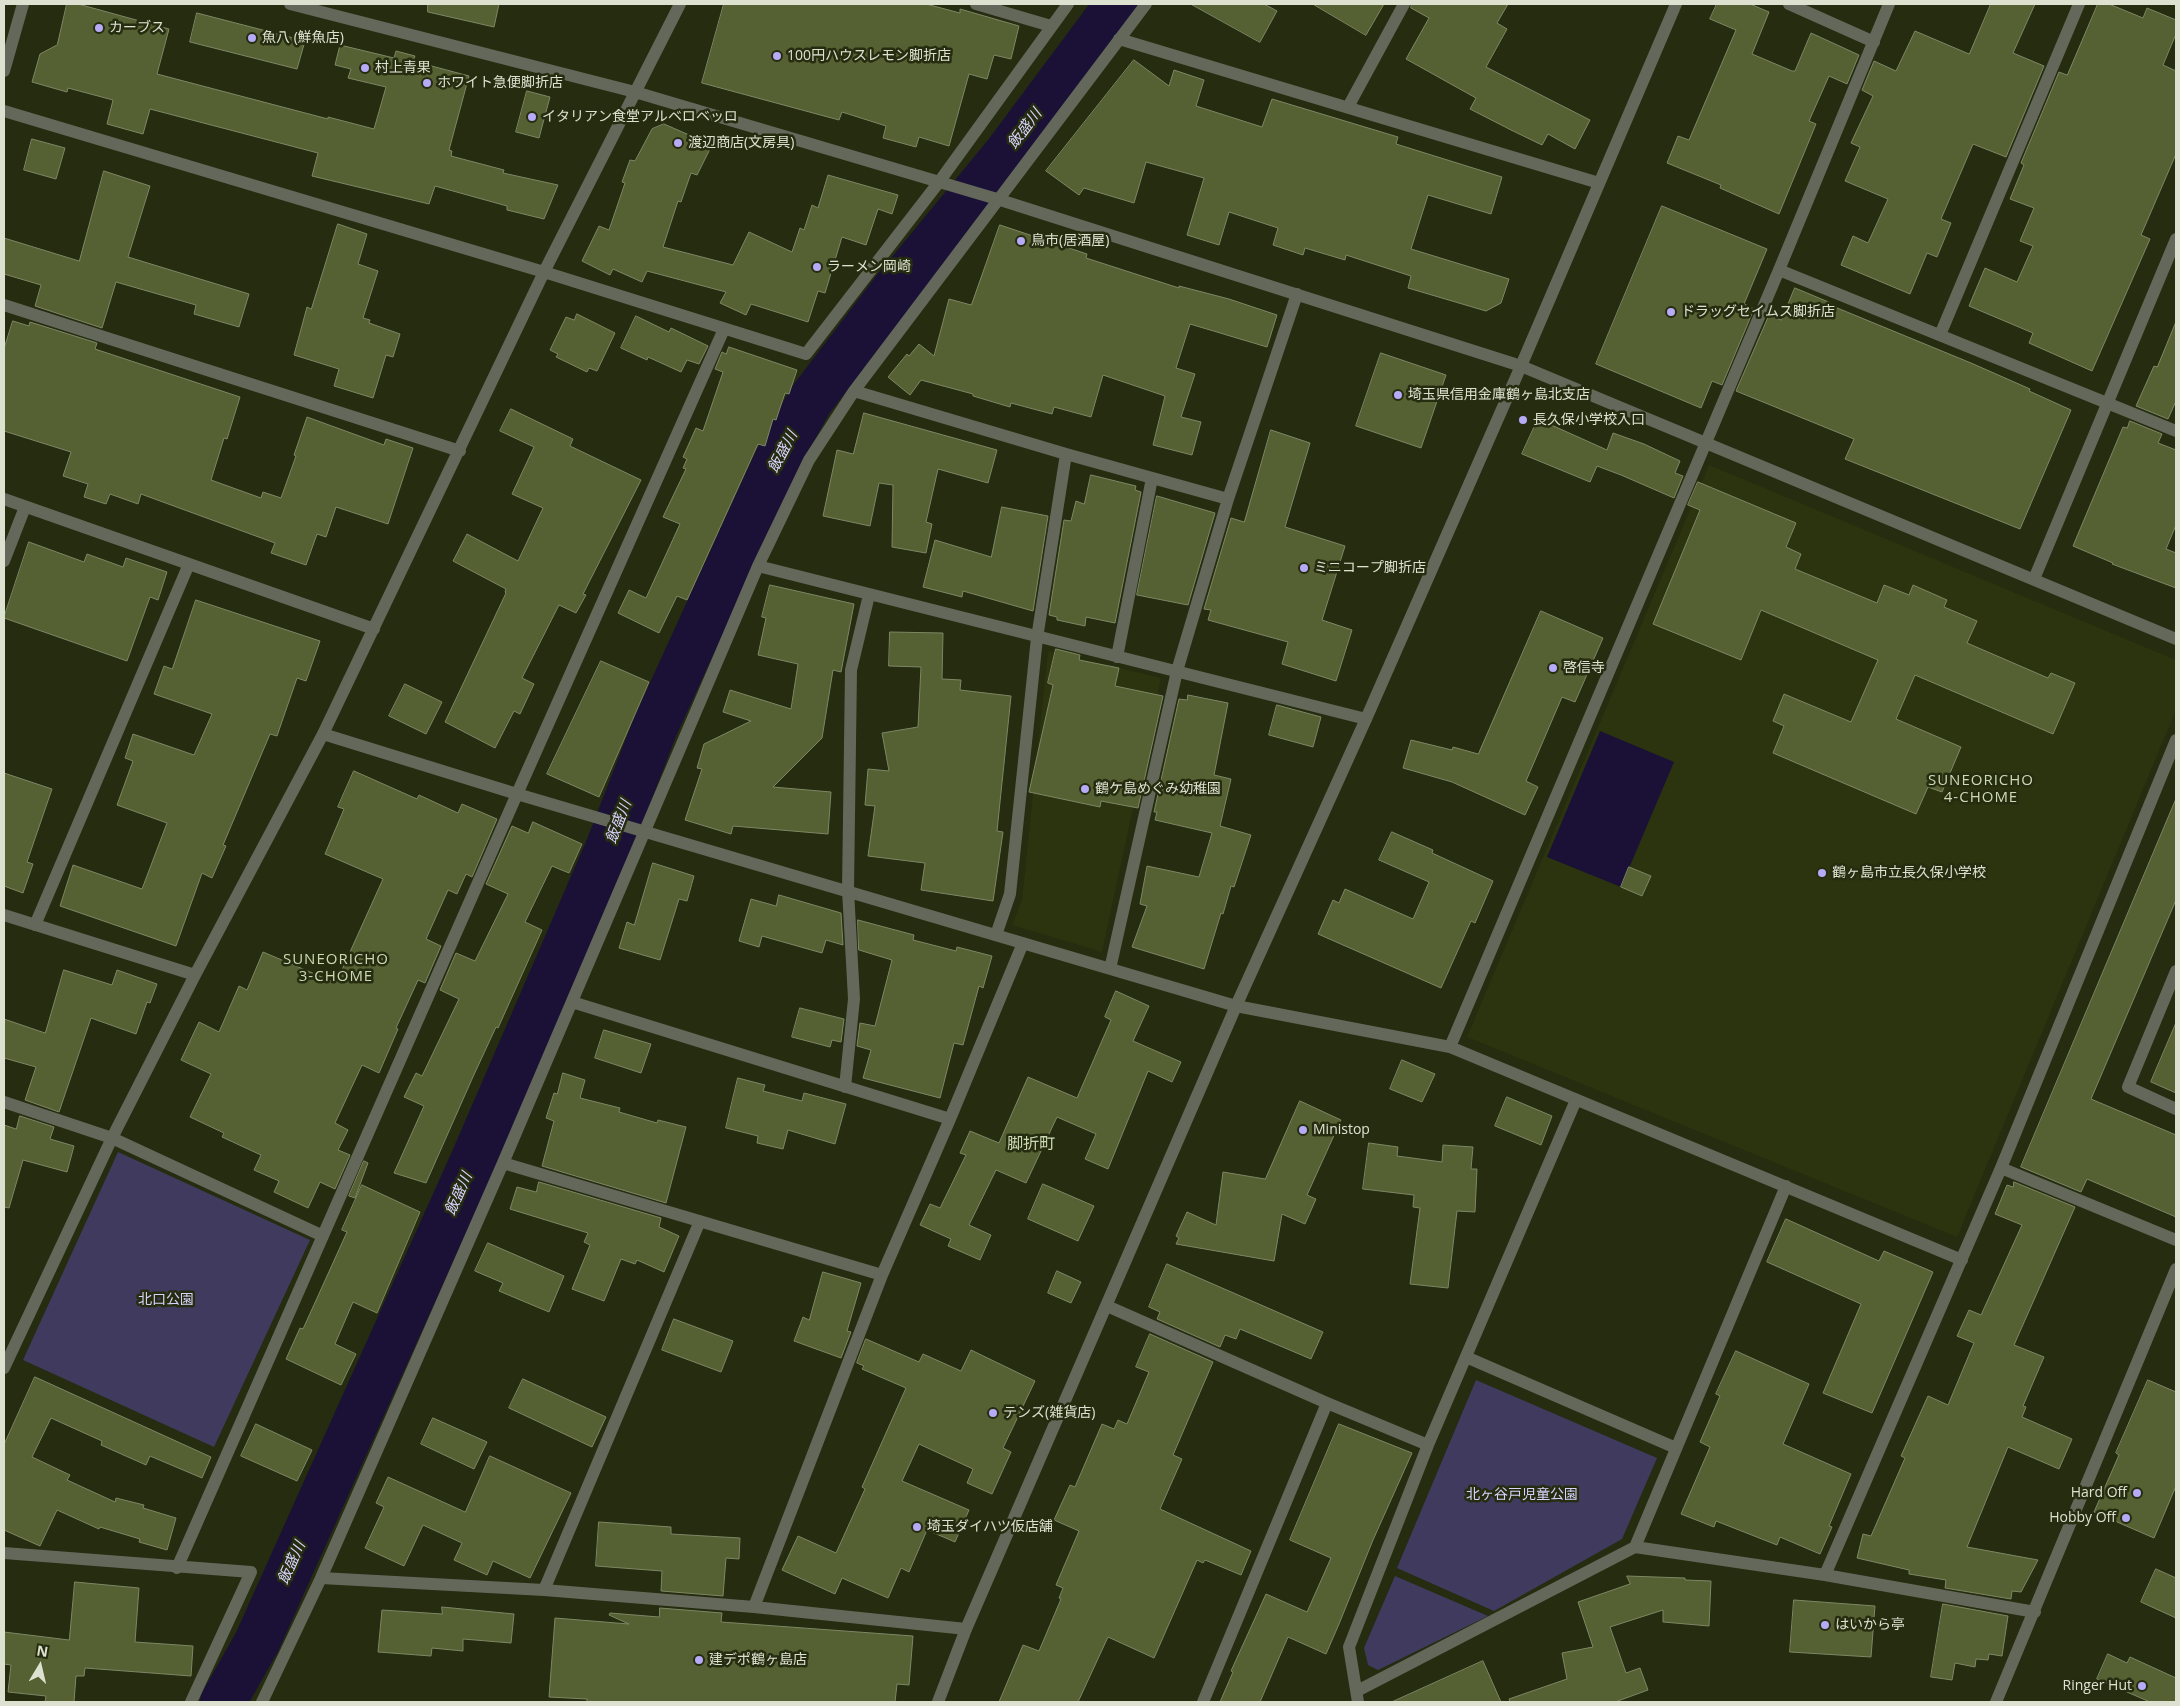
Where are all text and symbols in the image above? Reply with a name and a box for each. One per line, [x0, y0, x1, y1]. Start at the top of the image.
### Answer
place label: カーブス [109, 20, 165, 36]
marker: カーブス [93, 22, 105, 34]
place label: 魚八 (鮮魚店) [262, 30, 344, 46]
marker: 魚八 (鮮魚店) [246, 32, 258, 44]
place label: 100円ハウスレモン脚折店 [787, 48, 951, 64]
marker: 100円ハウスレモン脚折店 [771, 50, 783, 62]
place label: 村上青果 [375, 60, 431, 76]
marker: 村上青果 [359, 62, 371, 74]
place label: ホワイト急便脚折店 [437, 75, 563, 91]
marker: ホワイト急便脚折店 [421, 77, 433, 89]
water label: 飯盛川 [1004, 106, 1046, 152]
place label: イタリアン食堂アルベロベッロ [542, 109, 738, 125]
marker: イタリアン食堂アルベロベッロ [526, 111, 538, 123]
place label: 渡辺商店(文房具) [688, 135, 794, 151]
marker: 渡辺商店(文房具) [672, 137, 684, 149]
place label: 鳥市(居酒屋) [1031, 233, 1109, 249]
marker: 鳥市(居酒屋) [1015, 235, 1027, 247]
place label: ラーメン岡崎 [827, 259, 911, 275]
marker: ラーメン岡崎 [811, 261, 823, 273]
place label: ドラッグセイムス脚折店 [1681, 304, 1835, 320]
marker: ドラッグセイムス脚折店 [1665, 306, 1677, 318]
place label: 埼玉県信用金庫鶴ヶ島北支店 [1408, 387, 1590, 403]
marker: 埼玉県信用金庫鶴ヶ島北支店 [1392, 389, 1404, 401]
place label: 長久保小学校入口 [1533, 412, 1645, 428]
marker: 長久保小学校入口 [1517, 414, 1529, 426]
water label: 飯盛川 [764, 428, 802, 476]
place label: ミニコープ脚折店 [1314, 560, 1426, 576]
marker: ミニコープ脚折店 [1298, 562, 1310, 574]
place label: 啓信寺 [1563, 660, 1605, 676]
marker: 啓信寺 [1547, 662, 1559, 674]
district label: SUNEORICHO 4-CHOME [1927, 772, 2035, 807]
place label: 鶴ケ島めぐみ幼稚園 [1095, 781, 1221, 797]
marker: 鶴ケ島めぐみ幼稚園 [1079, 783, 1091, 795]
water label: 飯盛川 [603, 798, 635, 846]
place label: 鶴ヶ島市立長久保小学校 [1832, 865, 1986, 881]
marker: 鶴ヶ島市立長久保小学校 [1816, 867, 1828, 879]
district label: SUNEORICHO 3-CHOME [282, 951, 390, 986]
place label: Ministop [1313, 1122, 1370, 1138]
marker: Ministop [1297, 1124, 1309, 1136]
district label: 脚折町 [1007, 1134, 1055, 1154]
water label: 飯盛川 [442, 1170, 476, 1218]
park label: 北口公園 [138, 1292, 194, 1308]
place label: テンズ(雑貨店) [1003, 1405, 1095, 1421]
marker: テンズ(雑貨店) [987, 1407, 999, 1419]
place label: Hard Off [2071, 1485, 2127, 1501]
park label: 北ヶ谷戸児童公園 [1466, 1487, 1578, 1503]
marker: Hard Off [2131, 1487, 2143, 1499]
place label: Hobby Off [2049, 1510, 2116, 1526]
marker: Hobby Off [2120, 1512, 2132, 1524]
place label: 埼玉ダイハツ仮店舗 [927, 1519, 1053, 1535]
marker: 埼玉ダイハツ仮店舗 [911, 1521, 923, 1533]
water label: 飯盛川 [275, 1539, 309, 1587]
place label: はいから亭 [1835, 1617, 1905, 1633]
marker: はいから亭 [1819, 1619, 1831, 1631]
text: N [35, 1640, 50, 1661]
north arrow [15, 1641, 65, 1691]
place label: 建デポ鶴ヶ島店 [709, 1652, 807, 1668]
marker: 建デポ鶴ヶ島店 [693, 1654, 705, 1666]
place label: Ringer Hut [2063, 1678, 2132, 1694]
marker: Ringer Hut [2136, 1680, 2148, 1692]

